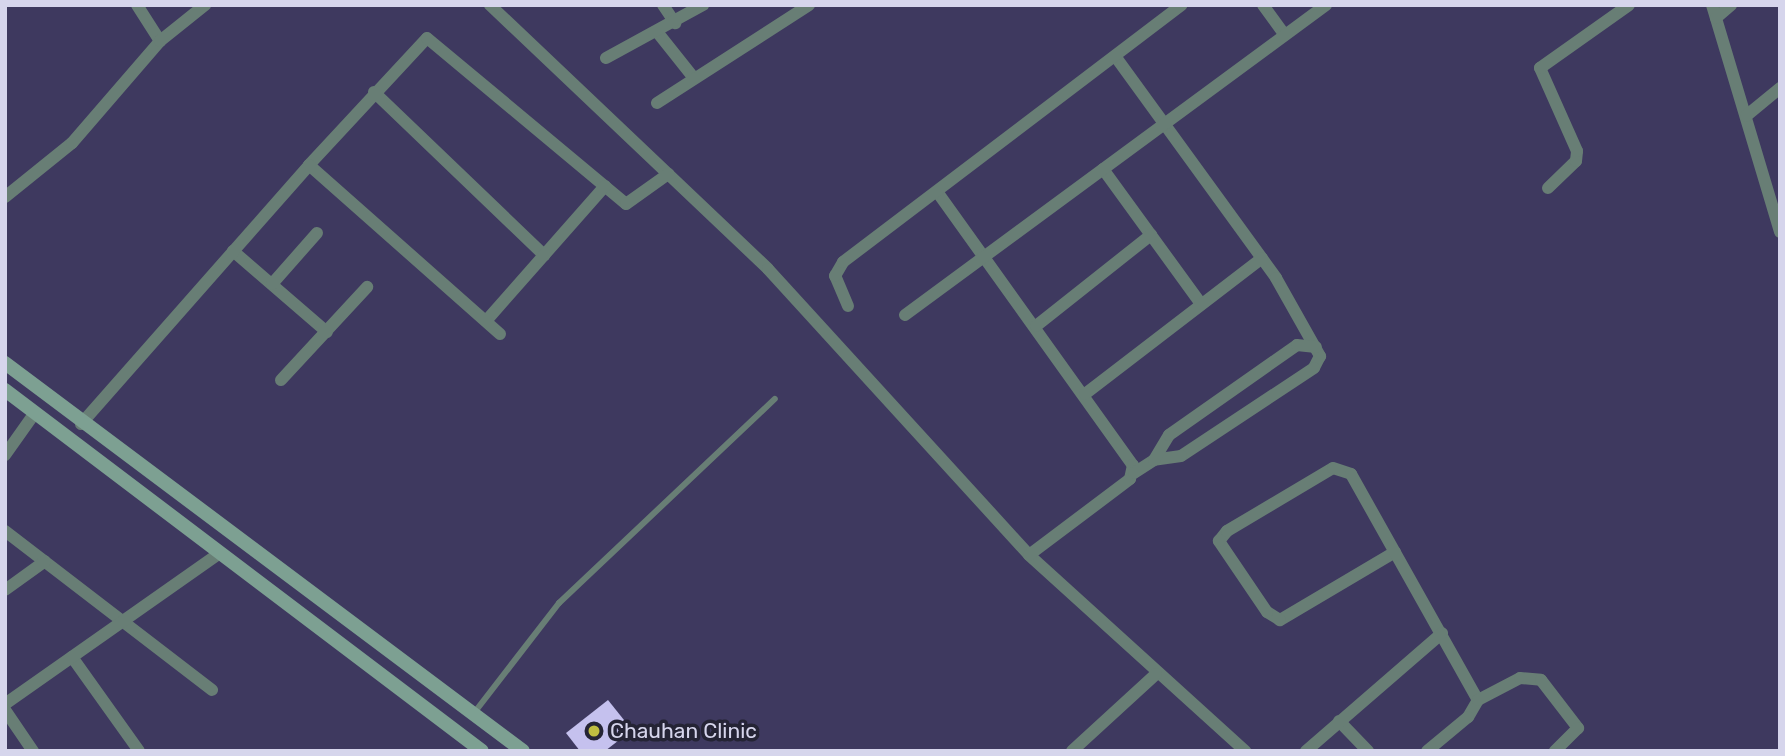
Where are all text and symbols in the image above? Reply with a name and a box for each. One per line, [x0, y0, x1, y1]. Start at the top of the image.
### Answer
place label: Chauhan Clinic [610, 718, 757, 744]
marker: Chauhan Clinic [584, 721, 604, 741]

